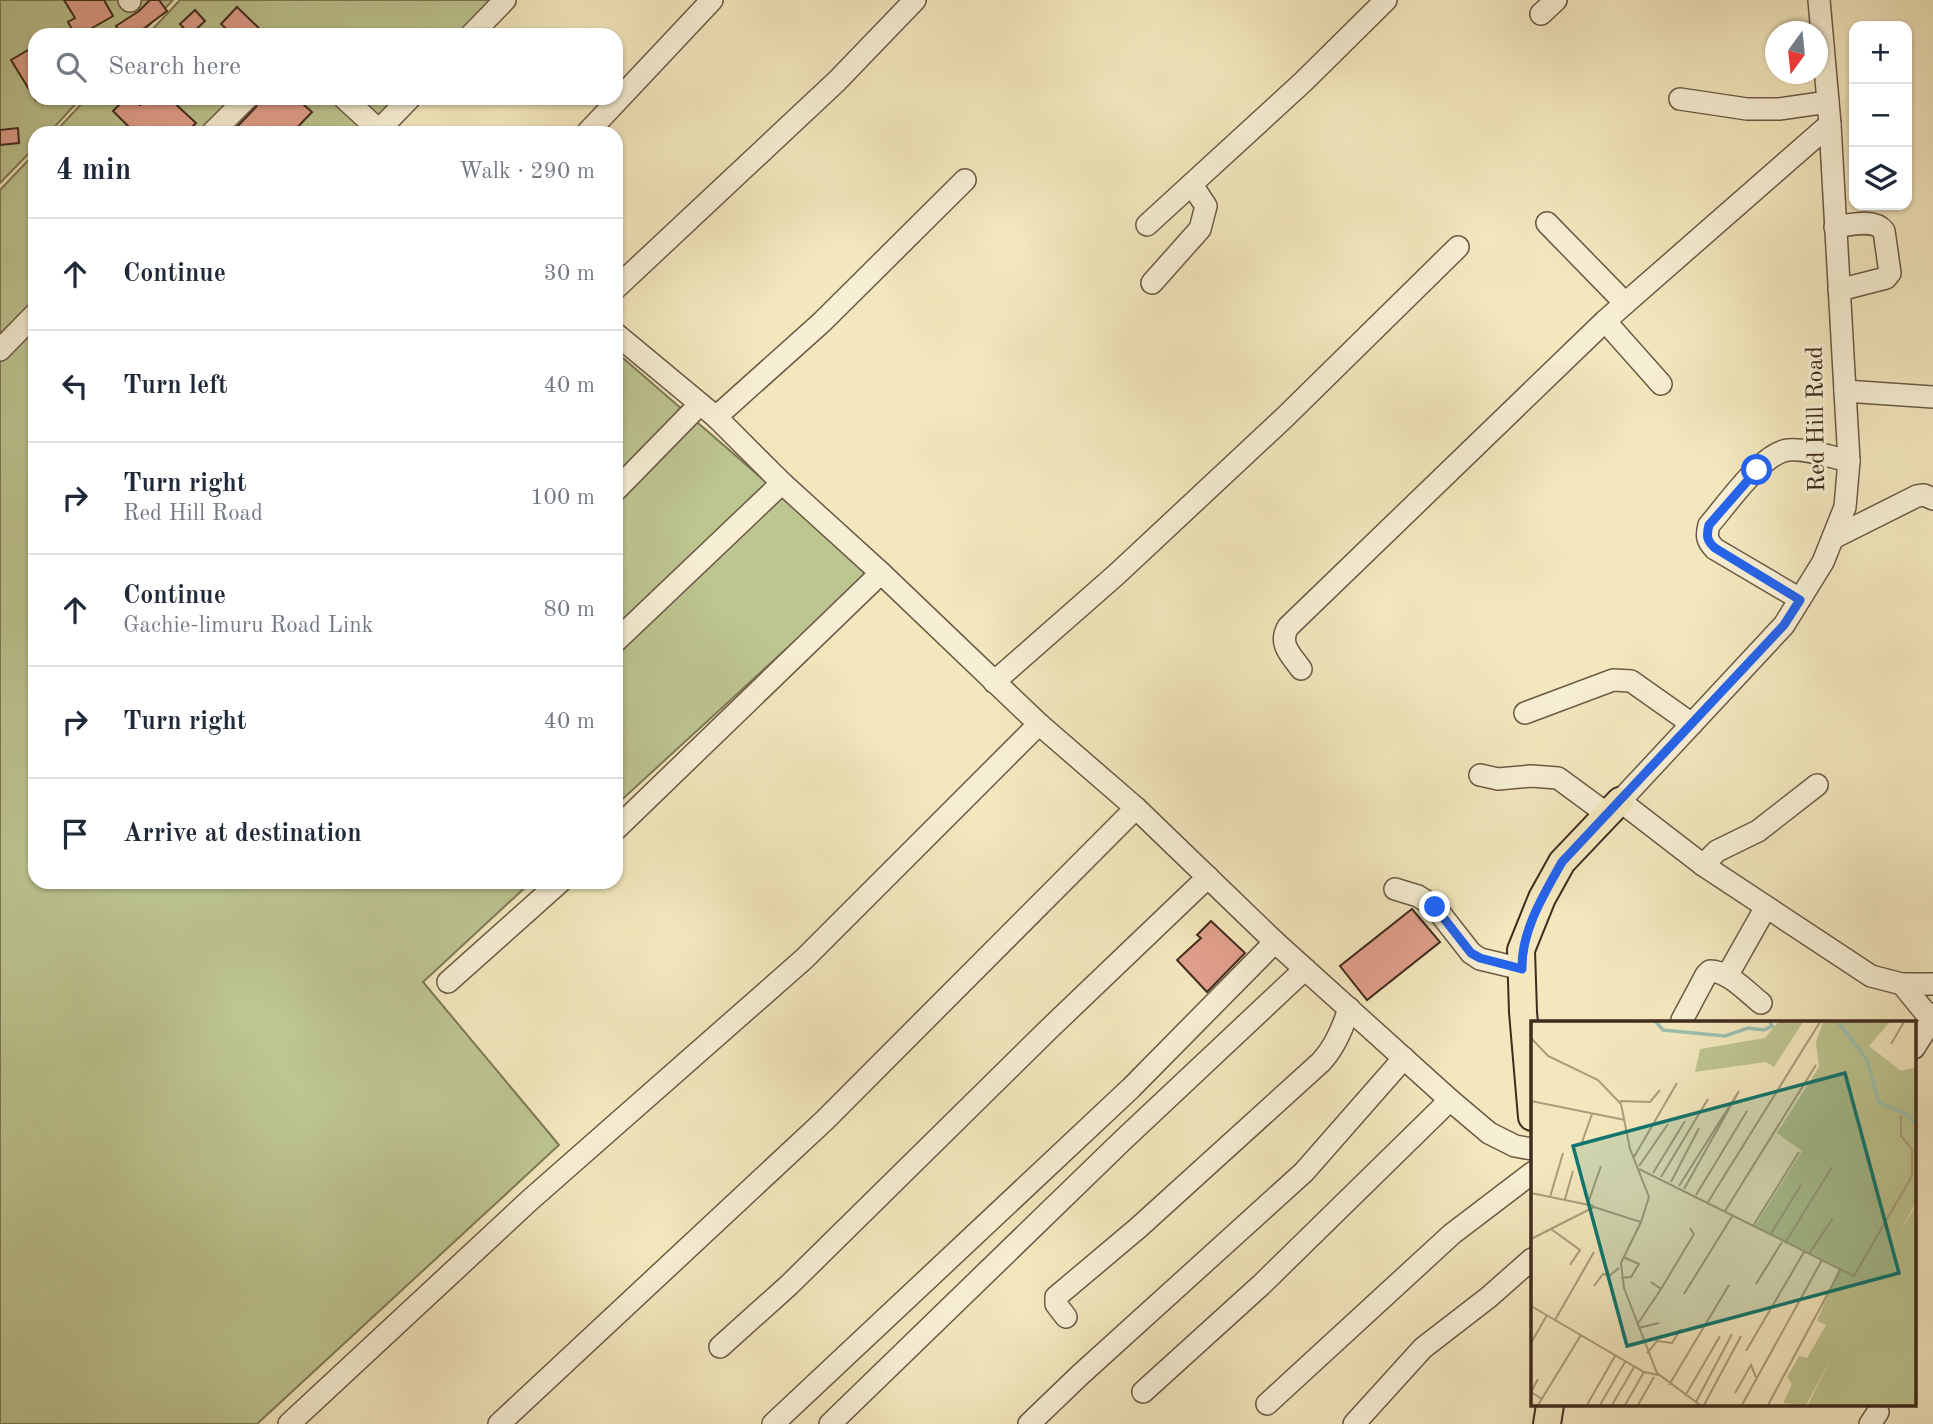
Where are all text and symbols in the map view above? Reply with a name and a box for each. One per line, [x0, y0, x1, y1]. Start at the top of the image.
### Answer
north arrow [1765, 21, 1828, 84]
map controls [1849, 21, 1912, 210]
button: + [1849, 21, 1912, 84]
search box [28, 28, 623, 105]
icon: search [52, 48, 90, 86]
text: Search here [108, 54, 241, 80]
button: − [1849, 84, 1912, 147]
button: layers [1849, 147, 1912, 210]
text: 4 min [56, 156, 131, 186]
text: Walk · 290 m [459, 160, 595, 183]
icon: ahead [56, 255, 94, 293]
text: Continue [123, 261, 226, 287]
text: 30 m [544, 262, 595, 285]
street label: Red Hill Road [1804, 346, 1830, 492]
icon: left [56, 367, 94, 405]
text: Turn left [123, 373, 228, 399]
text: 40 m [544, 374, 595, 397]
route start [1741, 454, 1772, 485]
text: Turn right [123, 471, 246, 497]
icon: right [56, 479, 94, 517]
text: 100 m [530, 486, 595, 509]
text: Red Hill Road [123, 502, 263, 525]
text: Continue [123, 583, 226, 609]
icon: ahead [56, 591, 94, 629]
text: 80 m [544, 598, 595, 621]
text: Gachie-limuru Road Link [123, 614, 374, 637]
icon: right [56, 703, 94, 741]
text: Turn right [123, 709, 246, 735]
text: 40 m [544, 710, 595, 733]
icon: arrive [56, 815, 94, 853]
text: Arrive at destination [123, 821, 362, 847]
route end [1419, 891, 1450, 922]
inset map [1531, 1021, 1916, 1406]

